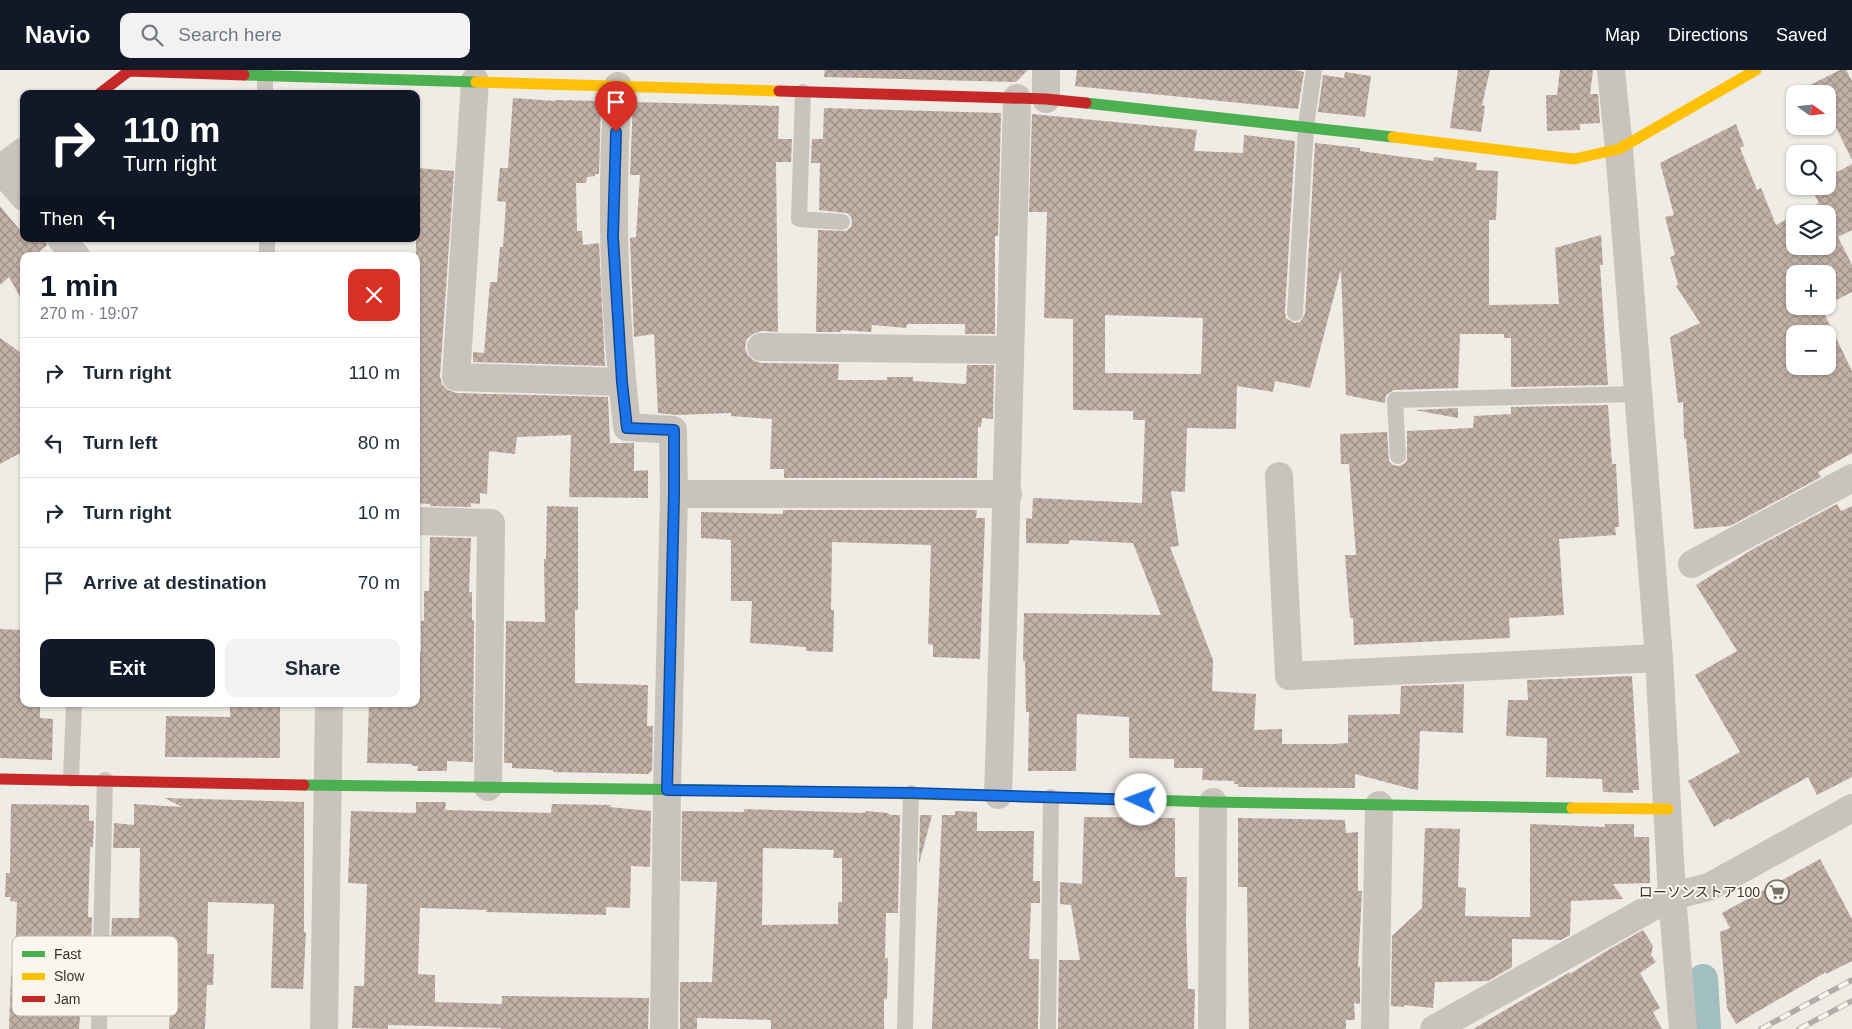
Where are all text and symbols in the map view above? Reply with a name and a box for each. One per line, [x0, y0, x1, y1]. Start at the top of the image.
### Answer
search box [120, 13, 470, 58]
text: Navio [25, 21, 90, 48]
icon: search [138, 21, 166, 49]
text: Search here [178, 24, 282, 45]
text: Map [1605, 25, 1640, 45]
text: Directions [1668, 25, 1748, 45]
text: Saved [1776, 25, 1827, 45]
pin [595, 81, 637, 132]
north arrow [1786, 85, 1836, 135]
map controls [1786, 85, 1836, 375]
icon: arrive [602, 88, 630, 116]
icon: right [40, 110, 105, 175]
text: 110 m [123, 110, 220, 149]
button: search [1786, 145, 1836, 195]
text: Turn right [123, 151, 216, 176]
icon: left [93, 205, 121, 233]
button: layers [1786, 205, 1836, 255]
text: Then [40, 208, 83, 229]
button: + [1786, 265, 1836, 315]
text: 1 min [40, 269, 118, 302]
button: close [348, 269, 400, 321]
text: 270 m · 19:07 [40, 305, 139, 322]
button: − [1786, 325, 1836, 375]
icon: right [40, 359, 68, 387]
text: Turn right [83, 362, 171, 383]
text: 110 m [349, 362, 400, 383]
icon: left [40, 429, 68, 457]
text: Turn left [83, 432, 158, 453]
text: 80 m [358, 432, 400, 453]
icon: right [40, 499, 68, 527]
text: Turn right [83, 502, 171, 523]
text: 10 m [358, 502, 400, 523]
icon: arrive [40, 569, 68, 597]
text: Arrive at destination [83, 572, 267, 593]
text: 70 m [358, 572, 400, 593]
button: Exit [40, 639, 215, 697]
button: Share [225, 639, 400, 697]
position arrow [1114, 773, 1166, 825]
supermarket icon: ローソンストア100 [1764, 879, 1790, 905]
place label: ローソンストア100 [1639, 884, 1760, 900]
legend [12, 936, 178, 1016]
text: Fast [54, 946, 81, 962]
text: Slow [54, 968, 85, 984]
text: Jam [54, 991, 80, 1007]

